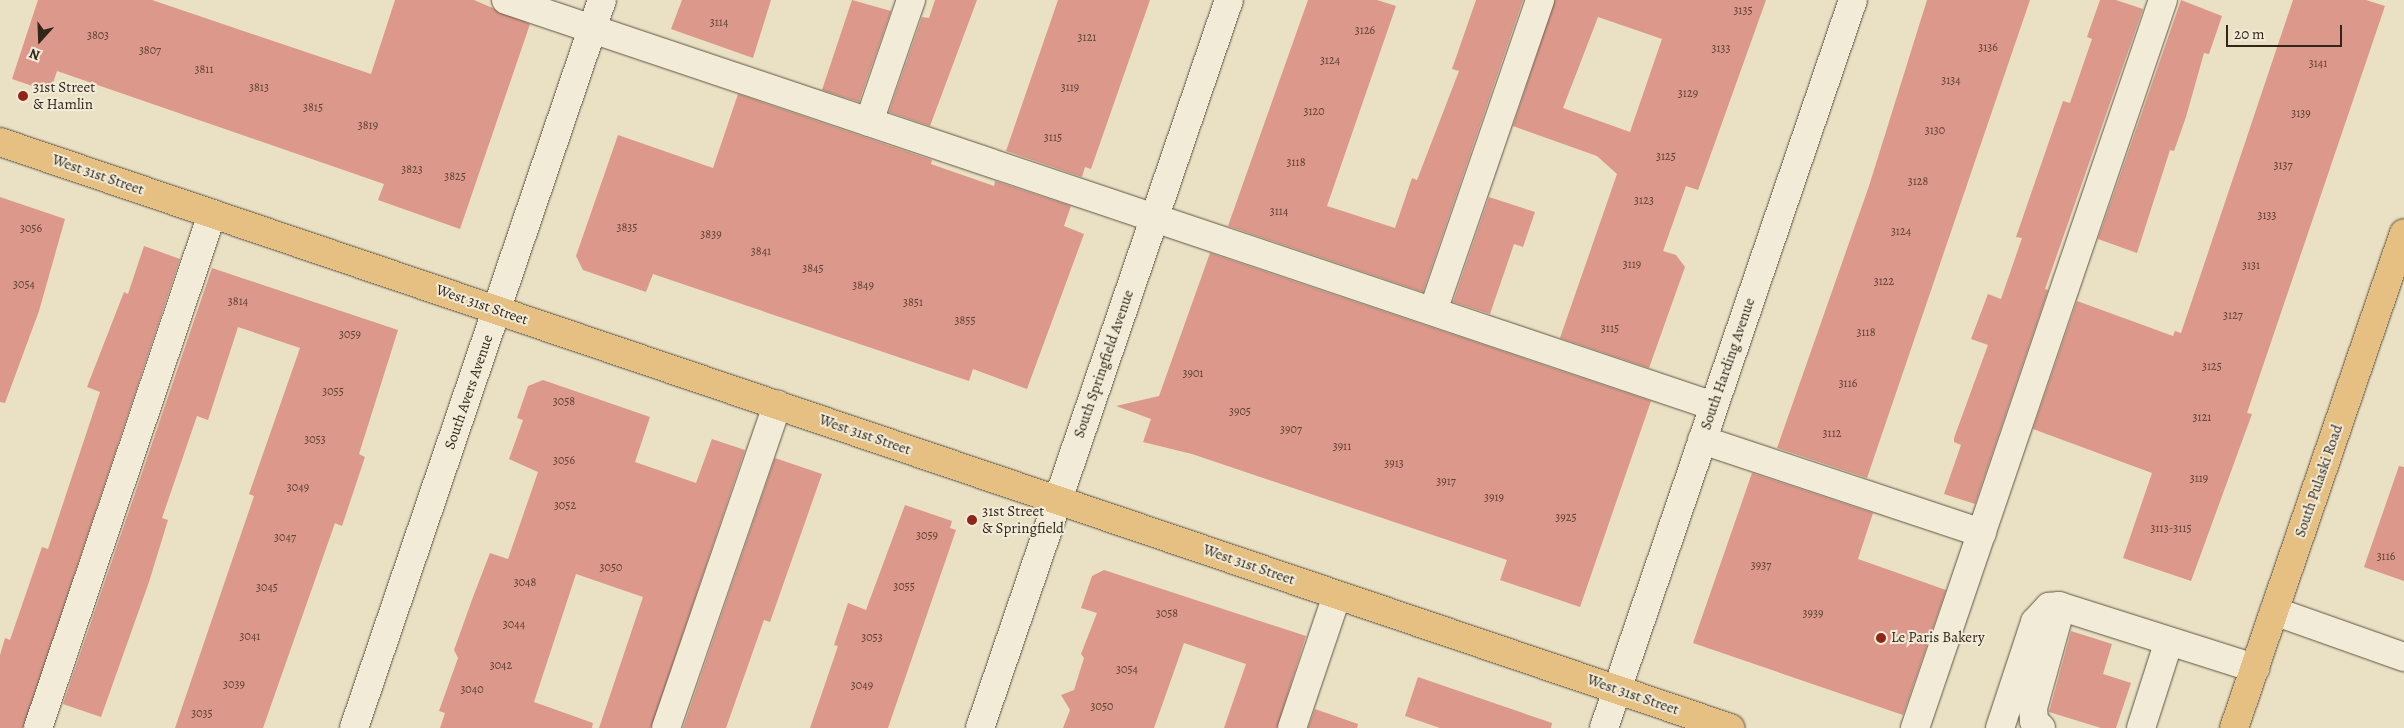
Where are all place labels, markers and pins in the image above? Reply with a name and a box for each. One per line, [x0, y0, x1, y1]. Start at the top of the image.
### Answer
place label: 31st Street & Hamlin [33, 78, 95, 113]
marker: 31st Street & Hamlin [17, 90, 29, 102]
place label: 31st Street & Springfield [982, 502, 1064, 537]
marker: 31st Street & Springfield [966, 514, 978, 526]
place label: Le Paris Bakery [1891, 629, 1985, 647]
marker: Le Paris Bakery [1875, 632, 1887, 644]

